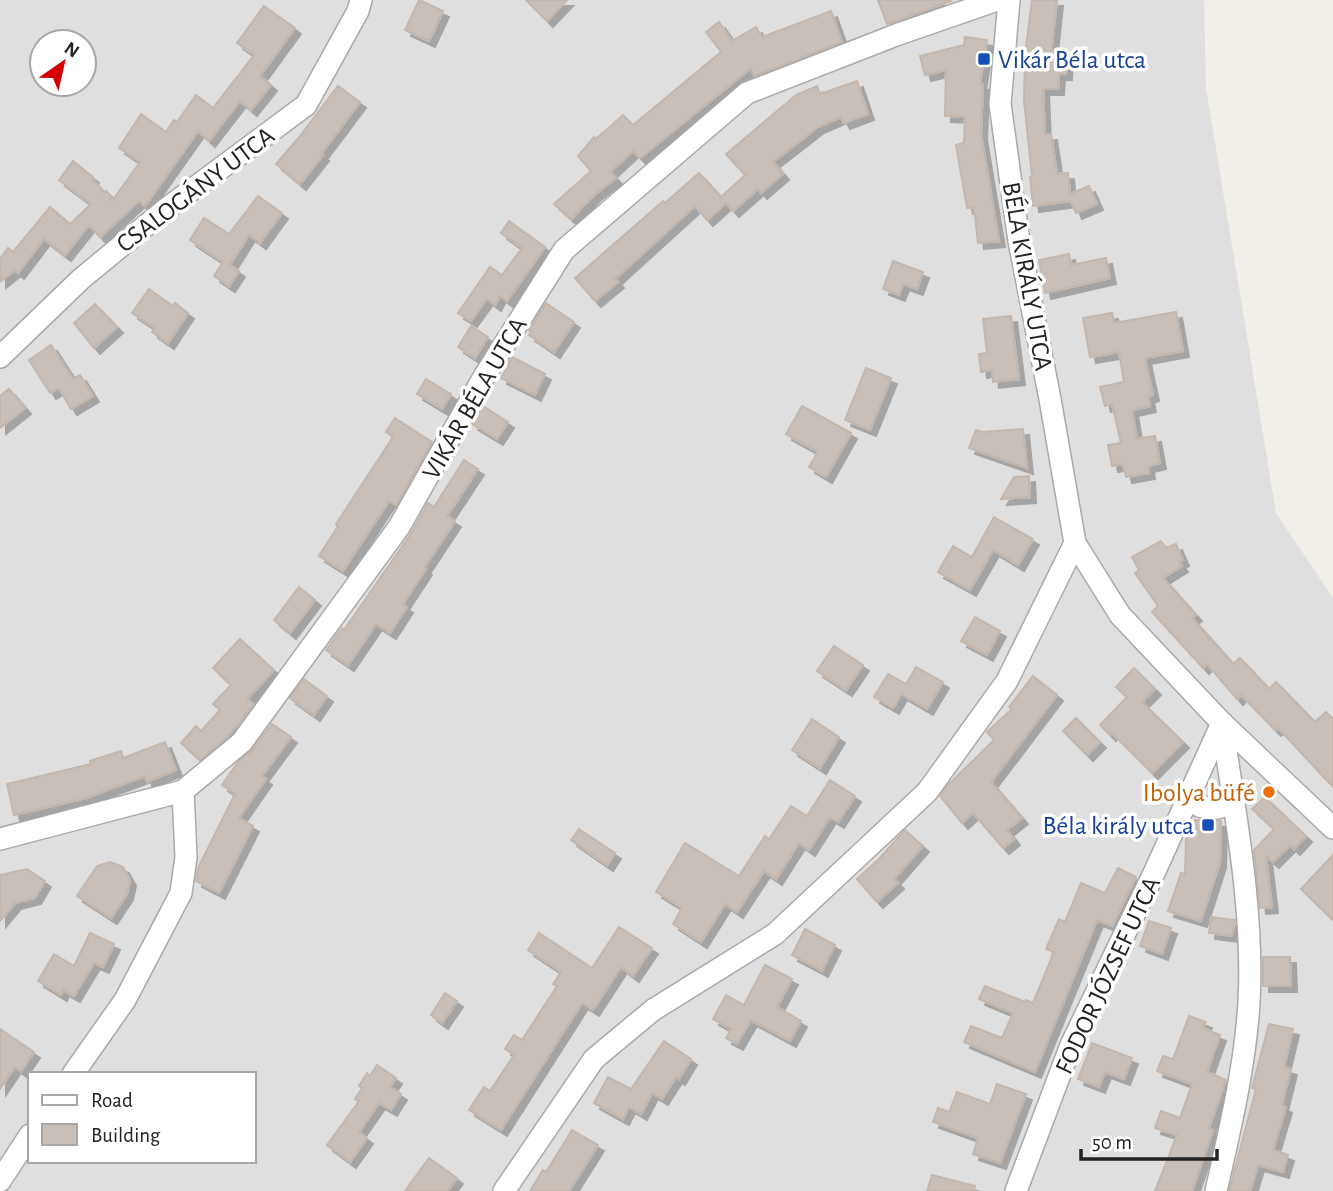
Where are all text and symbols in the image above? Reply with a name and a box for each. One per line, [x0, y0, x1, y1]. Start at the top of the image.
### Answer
north arrow [28, 28, 98, 98]
text: N [61, 39, 82, 62]
place label: Vikár Béla utca [998, 47, 1146, 73]
marker: Vikár Béla utca [976, 51, 992, 67]
street label: CSALOGÁNY UTCA [111, 121, 279, 257]
street label: BÉLA KIRÁLY UTCA [998, 179, 1058, 373]
street label: VIKÁR BÉLA UTCA [416, 312, 532, 484]
place label: Ibolya büfé [1143, 780, 1255, 806]
marker: Ibolya büfé [1261, 784, 1277, 800]
place label: Béla király utca [1043, 813, 1194, 839]
marker: Béla király utca [1200, 817, 1216, 833]
street label: FODOR JÓZSEF UTCA [1049, 872, 1165, 1078]
legend [28, 1072, 256, 1163]
text: Road [91, 1090, 133, 1111]
scale bar [1081, 1118, 1218, 1162]
text: Building [91, 1125, 161, 1146]
text: 50 m [1092, 1132, 1132, 1153]

